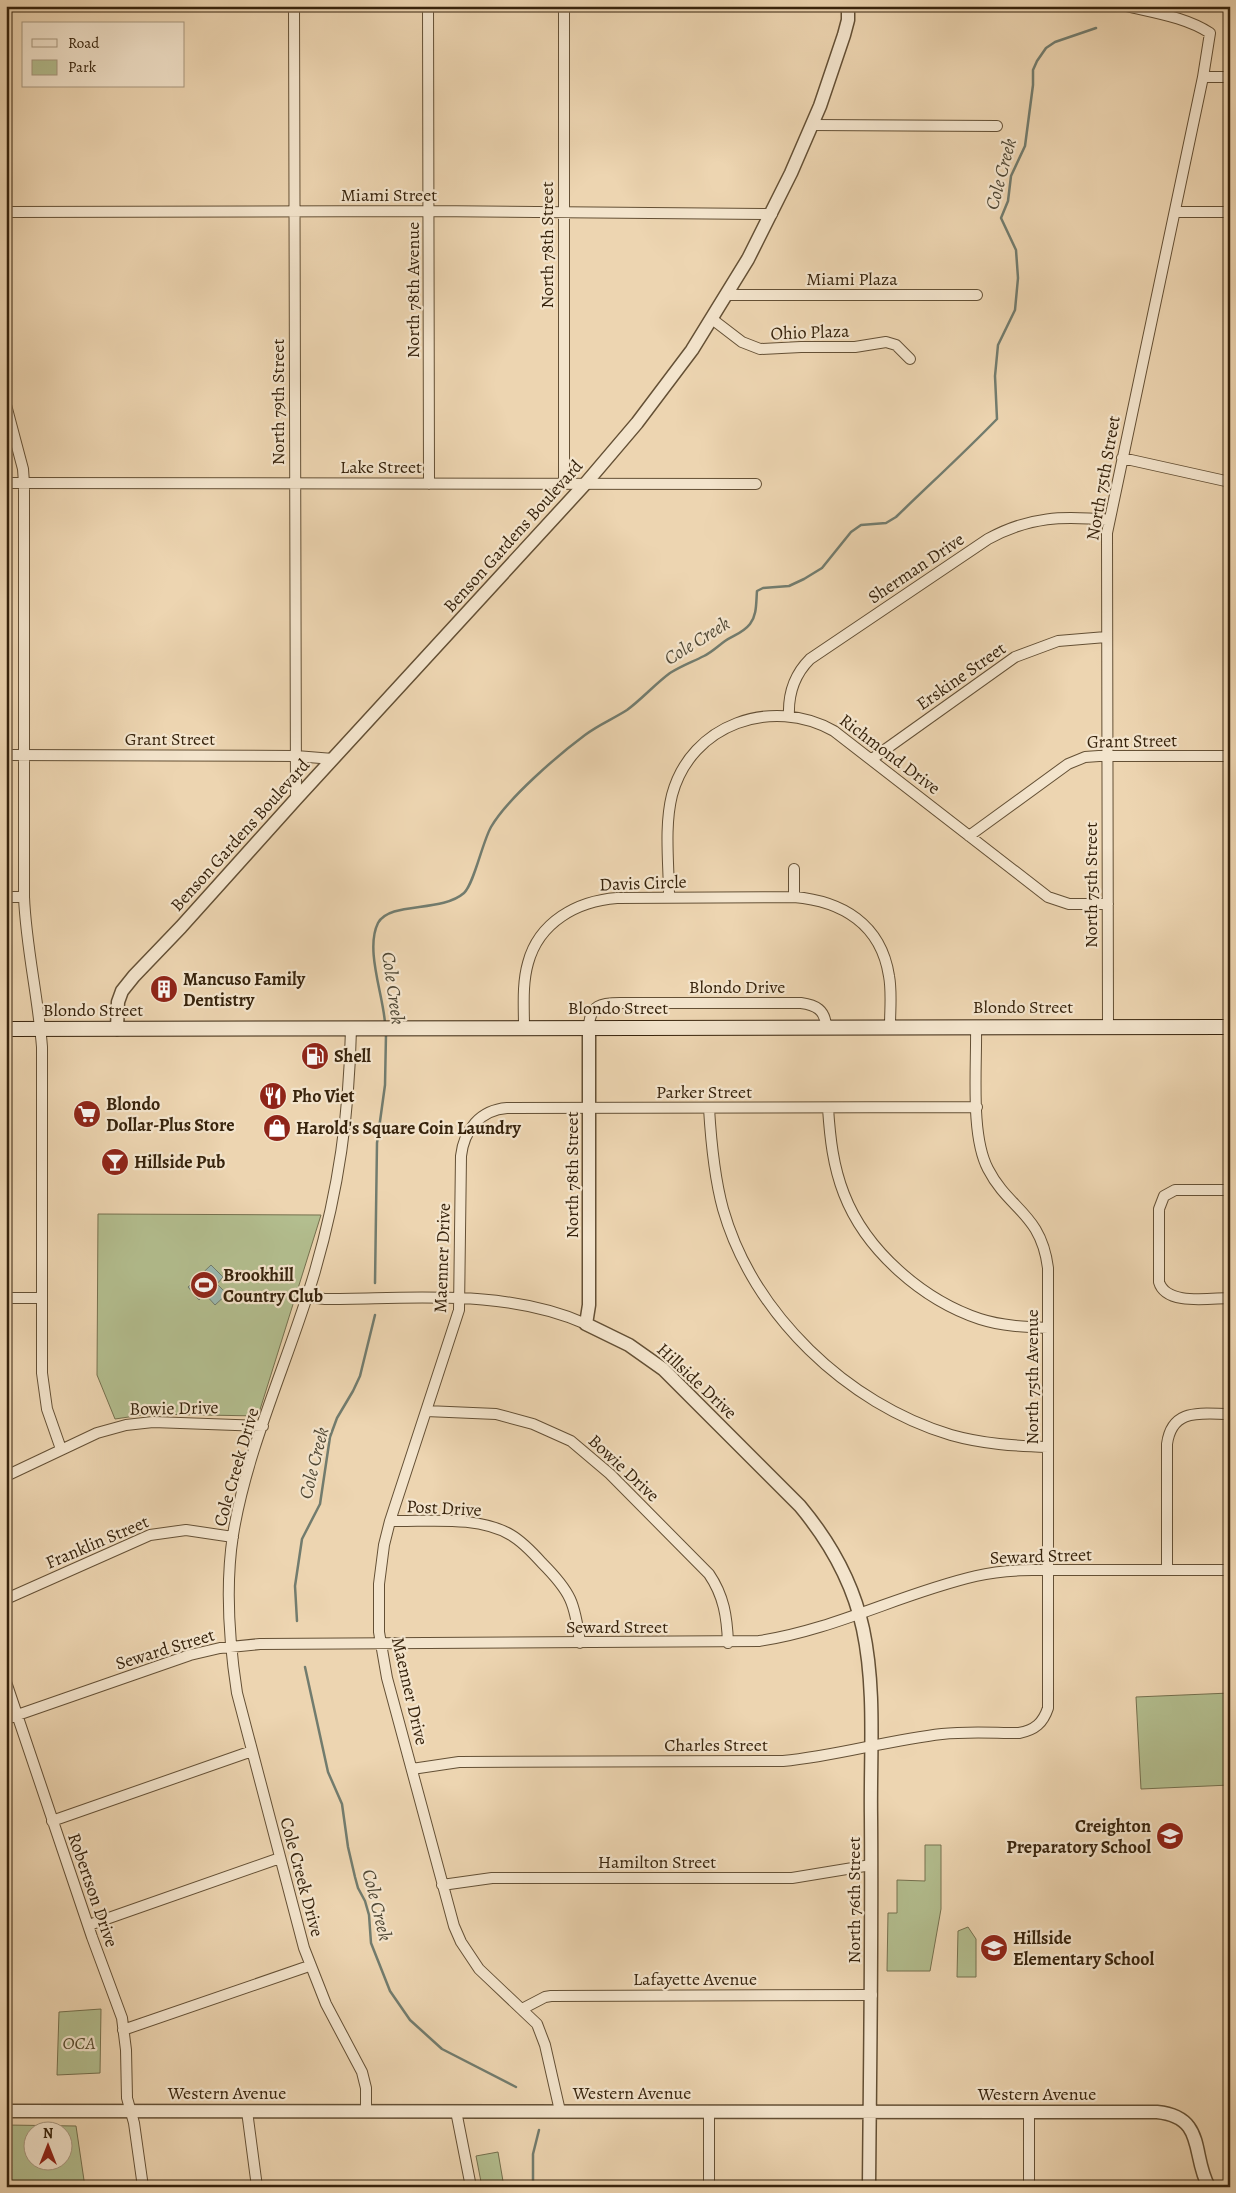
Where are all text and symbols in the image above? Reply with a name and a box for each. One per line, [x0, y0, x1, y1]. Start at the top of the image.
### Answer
legend [22, 22, 185, 88]
text: Road [68, 33, 100, 53]
text: Park [68, 57, 97, 77]
water label: Cole Creek [979, 135, 1023, 213]
street label: North 78th Street [535, 181, 559, 309]
street label: Miami Street [341, 183, 437, 207]
street label: North 78th Avenue [401, 222, 425, 358]
street label: Miami Plaza [806, 267, 898, 291]
street label: Ohio Plaza [770, 319, 851, 345]
street label: North 79th Street [266, 339, 290, 465]
street label: North 75th Street [1080, 414, 1126, 542]
street label: Benson Gardens Boulevard [438, 454, 588, 617]
street label: Lake Street [340, 455, 422, 479]
street label: Sherman Drive [863, 527, 969, 609]
water label: Cole Creek [659, 611, 735, 671]
street label: Erskine Street [912, 636, 1011, 716]
street label: Richmond Drive [835, 708, 945, 800]
street label: Grant Street [125, 727, 215, 751]
street label: Grant Street [1087, 728, 1177, 754]
street label: Benson Gardens Boulevard [165, 753, 315, 916]
street label: North 75th Street [1079, 822, 1103, 948]
street label: Davis Circle [599, 869, 687, 897]
water label: Cole Creek [375, 950, 411, 1026]
place label: Mancuso Family Dentistry [183, 967, 306, 1012]
building icon: Mancuso Family Dentistry [149, 974, 179, 1004]
street label: Blondo Drive [689, 975, 785, 999]
street label: Blondo Street [973, 995, 1073, 1019]
street label: Blondo Street [568, 996, 668, 1020]
street label: Blondo Street [43, 998, 143, 1022]
fuel station icon: Shell [300, 1041, 330, 1071]
place label: Shell [334, 1044, 371, 1068]
street label: Parker Street [656, 1080, 752, 1104]
restaurant icon: Pho Viet [258, 1081, 288, 1111]
place label: Pho Viet [292, 1084, 354, 1108]
place label: Blondo Dollar-Plus Store [106, 1092, 235, 1137]
supermarket icon: Blondo Dollar-Plus Store [72, 1099, 102, 1129]
street label: North 78th Street [560, 1111, 584, 1239]
shop icon: Harold's Square Coin Laundry [262, 1113, 292, 1143]
place label: Harold's Square Coin Laundry [296, 1116, 521, 1140]
bar icon: Hillside Pub [100, 1147, 130, 1177]
place label: Hillside Pub [134, 1150, 225, 1174]
street label: Maenner Drive [428, 1203, 456, 1313]
place label: Brookhill Country Club [223, 1263, 323, 1308]
sports icon: Brookhill Country Club [189, 1270, 219, 1300]
street label: North 75th Avenue [1020, 1309, 1044, 1445]
street label: Hillside Drive [652, 1338, 742, 1424]
street label: Bowie Drive [129, 1395, 219, 1421]
street label: Cole Creek Drive [208, 1405, 264, 1529]
water label: Cole Creek [293, 1424, 335, 1502]
street label: Bowie Drive [583, 1429, 665, 1507]
street label: Post Drive [406, 1494, 482, 1522]
street label: Franklin Street [42, 1509, 152, 1575]
street label: Seward Street [989, 1542, 1093, 1570]
street label: Seward Street [566, 1615, 668, 1639]
street label: Seward Street [113, 1623, 217, 1675]
street label: Maenner Drive [386, 1635, 434, 1747]
street label: Charles Street [664, 1733, 768, 1757]
place label: Creighton Preparatory School [1006, 1814, 1151, 1859]
street label: Cole Creek Drive [275, 1815, 329, 1939]
school or university icon: Creighton Preparatory School [1155, 1821, 1185, 1851]
street label: Robertson Drive [62, 1830, 124, 1950]
street label: North 76th Street [842, 1837, 866, 1963]
street label: Hamilton Street [598, 1850, 716, 1874]
water label: Cole Creek [356, 1866, 398, 1944]
place label: Hillside Elementary School [1013, 1926, 1155, 1971]
school or university icon: Hillside Elementary School [979, 1933, 1009, 1963]
street label: Lafayette Avenue [633, 1967, 757, 1991]
park label: OCA [63, 2031, 95, 2055]
street label: Western Avenue [167, 2081, 286, 2105]
street label: Western Avenue [572, 2081, 691, 2105]
street label: Western Avenue [977, 2082, 1096, 2106]
north arrow [22, 2120, 72, 2170]
text: N [43, 2124, 53, 2143]

